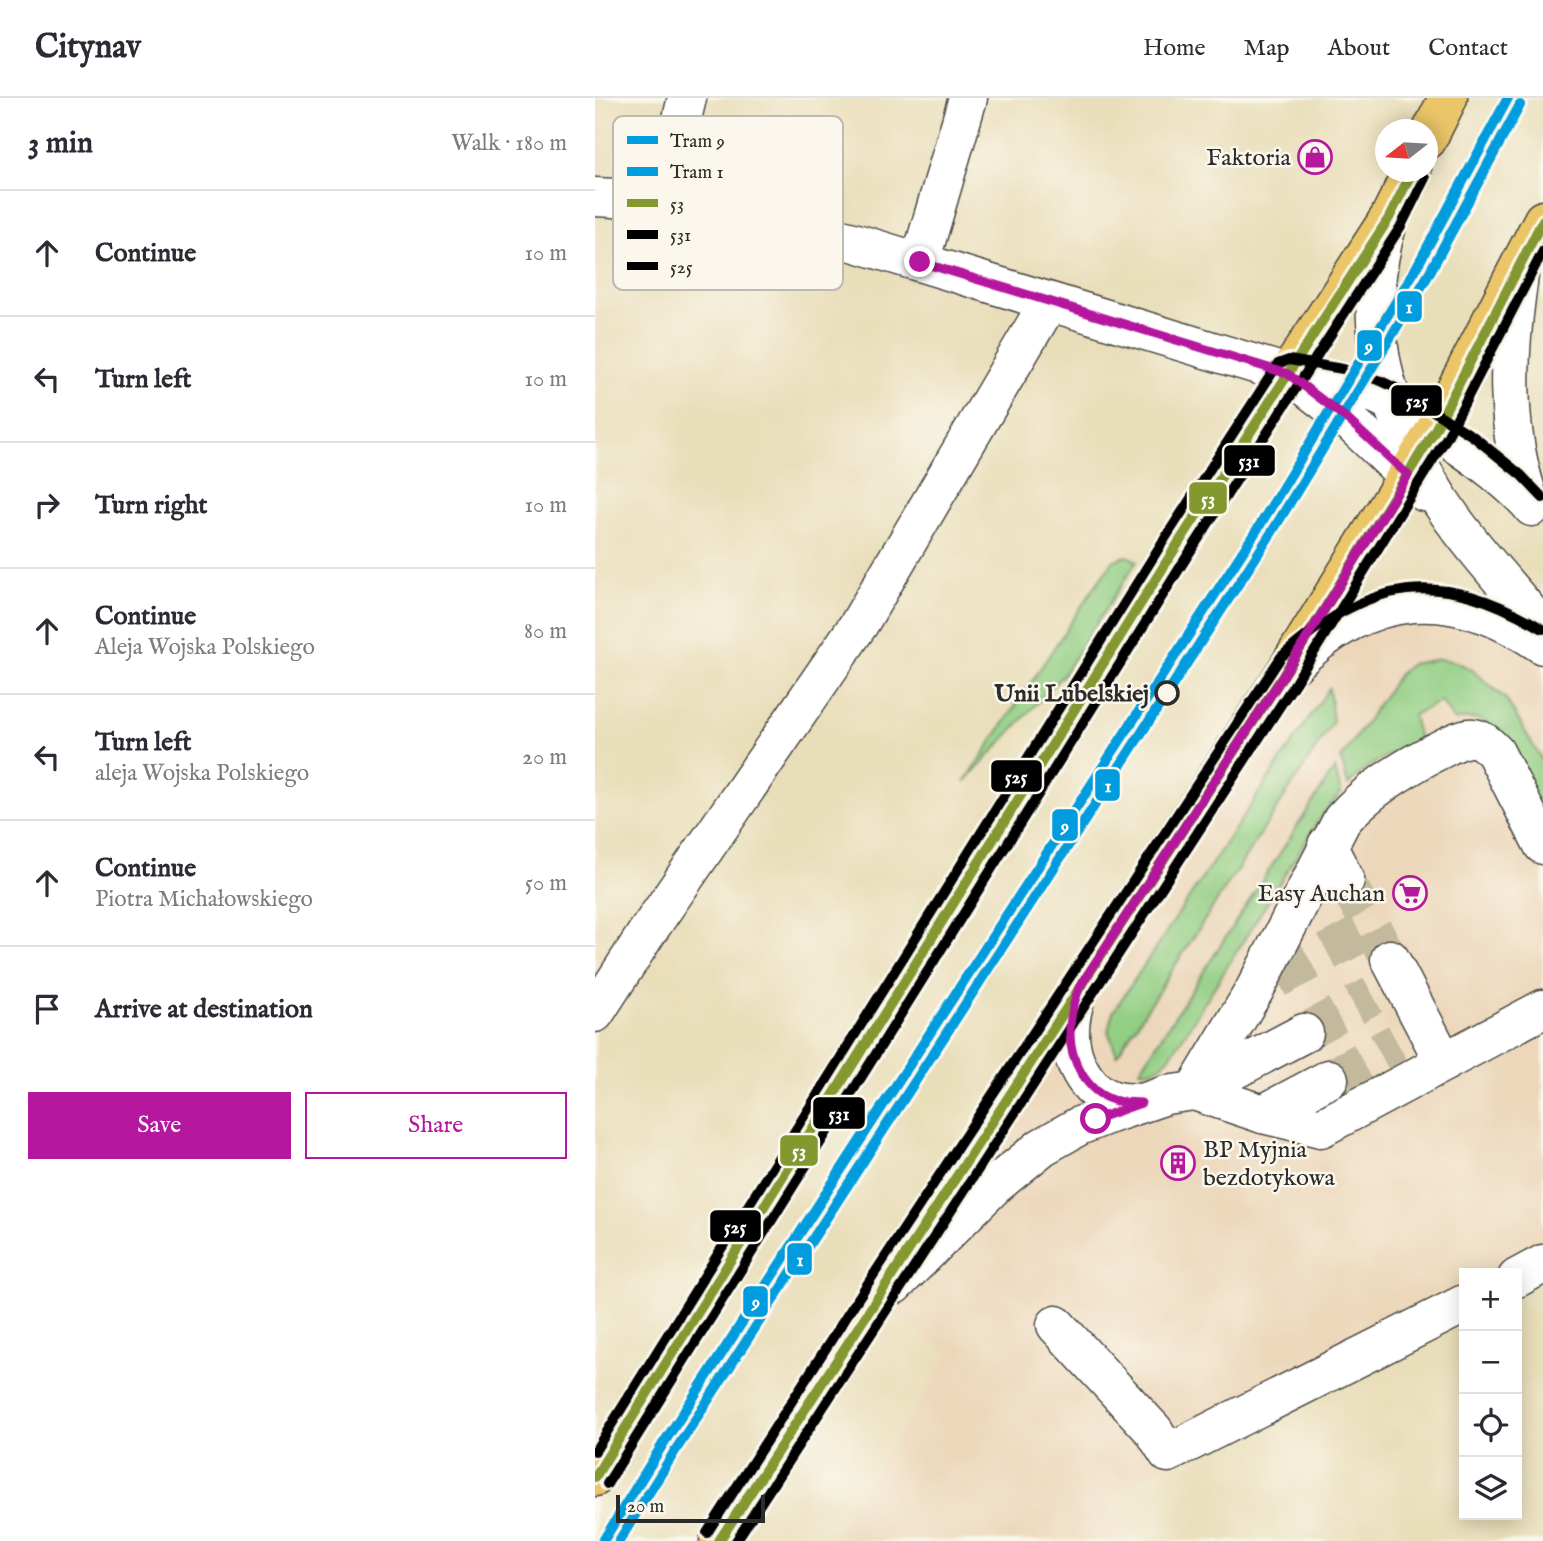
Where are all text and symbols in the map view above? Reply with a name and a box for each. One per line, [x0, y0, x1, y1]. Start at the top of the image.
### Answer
text: Citynav [35, 27, 141, 69]
text: Home [1143, 33, 1206, 64]
text: Map [1244, 33, 1290, 64]
text: About [1328, 33, 1390, 64]
text: Contact [1428, 33, 1508, 64]
legend [613, 116, 843, 290]
north arrow [1375, 119, 1438, 182]
text: 3 min [28, 125, 93, 163]
text: Walk · 180 m [451, 129, 567, 158]
text: Tram 9 [670, 130, 725, 154]
shop icon: Faktoria [1296, 138, 1334, 176]
place label: Faktoria [1206, 143, 1292, 174]
text: Tram 1 [670, 161, 723, 185]
text: 53 [670, 193, 684, 217]
text: 531 [670, 224, 691, 248]
icon: ahead [28, 234, 66, 272]
text: Continue [95, 237, 196, 270]
text: 10 m [524, 239, 567, 268]
route end [904, 246, 935, 277]
text: 525 [670, 256, 693, 280]
line badge: 1 [1396, 290, 1423, 323]
text: 1 [1405, 296, 1413, 320]
line badge: 9 [1356, 329, 1383, 362]
text: 9 [1364, 335, 1373, 359]
icon: left [28, 360, 66, 398]
text: Turn left [95, 363, 192, 396]
text: 10 m [524, 365, 567, 394]
line badge: 525 [1390, 384, 1443, 417]
text: 525 [1406, 390, 1428, 414]
line badge: 531 [1223, 444, 1276, 477]
text: 531 [1238, 450, 1260, 474]
line badge: 53 [1188, 481, 1228, 515]
icon: right [28, 486, 66, 524]
text: 53 [1201, 488, 1215, 512]
text: Turn right [95, 489, 208, 522]
text: 10 m [524, 491, 567, 520]
text: Continue [95, 600, 196, 633]
icon: ahead [28, 612, 66, 650]
text: 80 m [524, 617, 567, 646]
text: Aleja Wojska Polskiego [95, 633, 315, 662]
place label: Unii Lubelskiej [993, 679, 1149, 710]
marker: Unii Lubelskiej [1155, 681, 1179, 705]
text: Turn left [95, 726, 192, 759]
icon: left [28, 738, 66, 776]
text: 20 m [522, 743, 567, 772]
text: aleja Wojska Polskiego [95, 759, 309, 788]
line badge: 525 [990, 759, 1043, 793]
text: 525 [1005, 766, 1027, 790]
line badge: 1 [1094, 768, 1121, 802]
text: 1 [1104, 775, 1112, 799]
line badge: 9 [1051, 808, 1079, 842]
text: 9 [1060, 815, 1069, 839]
text: Continue [95, 852, 196, 885]
icon: ahead [28, 864, 66, 902]
text: 50 m [525, 869, 567, 898]
supermarket icon: Easy Auchan [1391, 874, 1429, 912]
place label: Easy Auchan [1258, 879, 1385, 910]
text: Piotra Michałowskiego [95, 885, 313, 914]
icon: arrive [28, 990, 66, 1028]
text: Arrive at destination [95, 993, 313, 1026]
button: Save [28, 1092, 291, 1159]
button: Share [305, 1092, 567, 1159]
line badge: 531 [812, 1096, 866, 1130]
text: 531 [828, 1103, 850, 1127]
route start [1080, 1103, 1111, 1134]
line badge: 53 [779, 1134, 819, 1167]
place label: BP Myjnia bezdotykowa [1203, 1135, 1335, 1194]
text: 53 [792, 1140, 806, 1164]
building icon: BP Myjnia bezdotykowa [1159, 1144, 1197, 1182]
line badge: 525 [709, 1209, 762, 1243]
text: 525 [724, 1216, 746, 1240]
line badge: 1 [786, 1242, 813, 1276]
text: 1 [796, 1249, 804, 1273]
map controls [1459, 1268, 1522, 1520]
button: + [1459, 1268, 1522, 1331]
line badge: 9 [742, 1285, 769, 1318]
text: 9 [751, 1291, 760, 1315]
button: − [1459, 1331, 1522, 1394]
button: locate [1459, 1394, 1522, 1457]
button: layers [1459, 1457, 1522, 1520]
scale bar [616, 1492, 765, 1524]
text: 20 m [627, 1495, 664, 1519]

